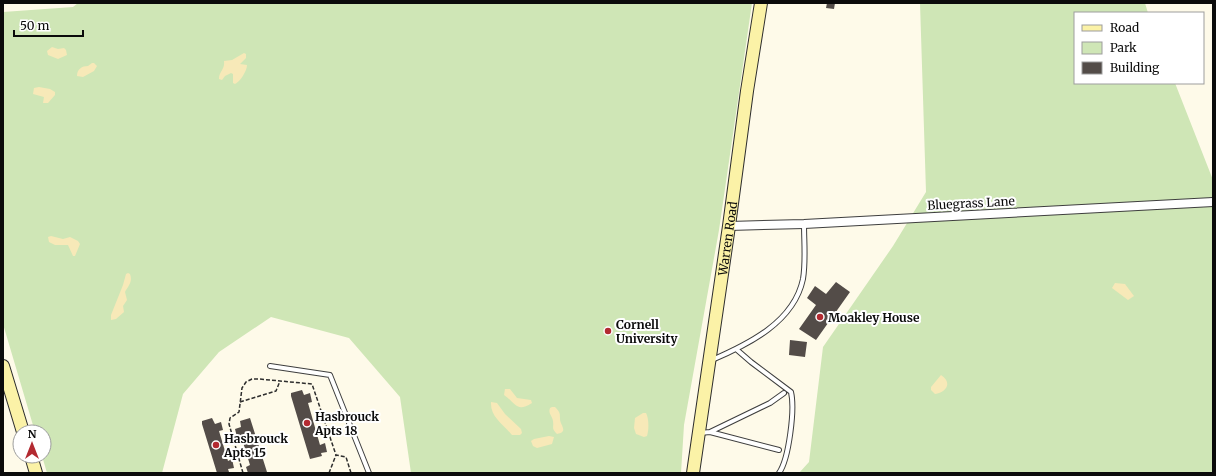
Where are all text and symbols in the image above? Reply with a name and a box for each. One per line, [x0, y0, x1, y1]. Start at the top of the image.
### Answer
scale bar [14, 12, 83, 38]
legend [1074, 12, 1204, 84]
text: 50 m [20, 18, 49, 33]
text: Road [1110, 20, 1139, 35]
text: Park [1110, 40, 1137, 55]
text: Building [1110, 60, 1160, 75]
street label: Bluegrass Lane [927, 193, 1015, 213]
street label: Warren Road [714, 200, 740, 278]
place label: Moakley House [828, 310, 920, 325]
marker: Moakley House [815, 312, 825, 322]
place label: Cornell University [616, 317, 678, 346]
marker: Cornell University [603, 326, 613, 336]
place label: Hasbrouck Apts 18 [314, 409, 379, 438]
marker: Hasbrouck Apts 18 [302, 418, 312, 428]
north arrow [12, 424, 52, 464]
text: N [28, 427, 37, 441]
place label: Hasbrouck Apts 15 [223, 431, 288, 460]
marker: Hasbrouck Apts 15 [211, 440, 221, 450]

